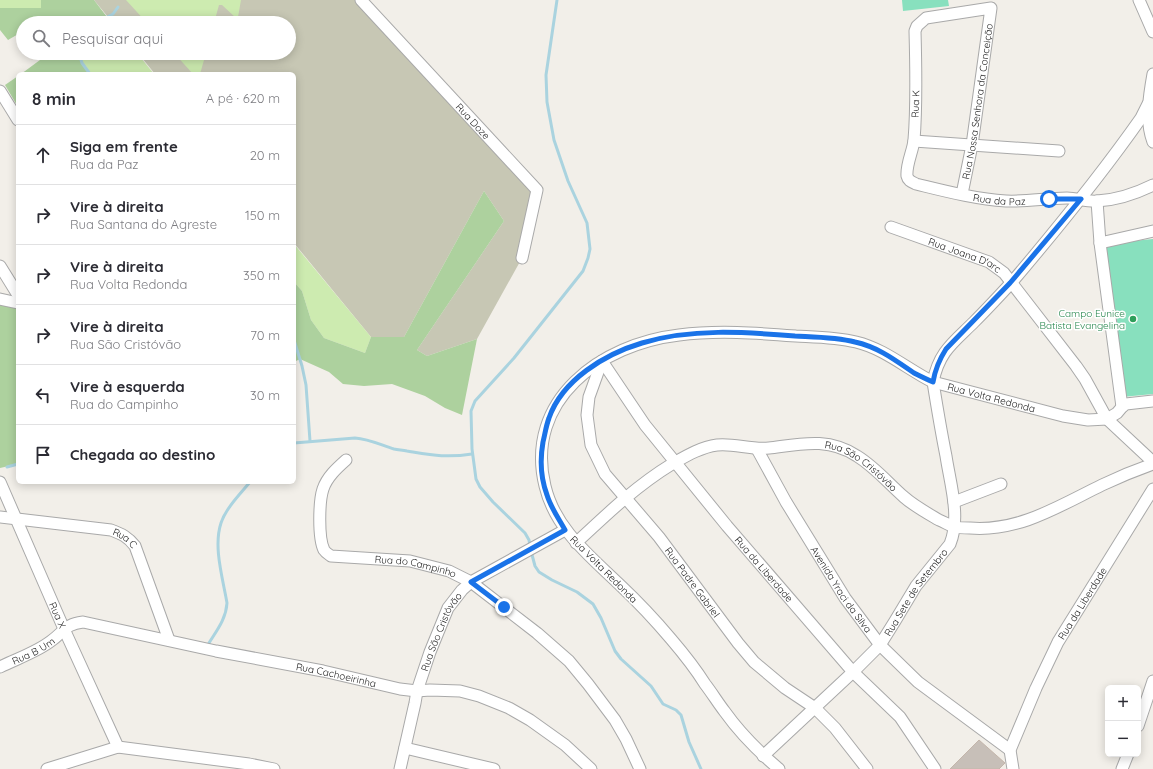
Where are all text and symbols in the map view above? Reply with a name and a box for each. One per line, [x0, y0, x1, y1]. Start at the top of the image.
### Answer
search box [16, 16, 296, 60]
street label: Rua Nossa Senhora da Conceição [959, 23, 996, 180]
icon: search [30, 27, 52, 49]
text: Pesquisar aqui [62, 29, 163, 48]
text: 8 min [32, 88, 76, 109]
text: A pé · 620 m [206, 90, 280, 106]
street label: Rua K [909, 90, 922, 118]
street label: Rua Doze [453, 101, 493, 142]
text: Siga em frente [70, 137, 178, 156]
icon: ahead [32, 144, 54, 166]
text: 20 m [250, 147, 280, 163]
text: Rua da Paz [70, 156, 139, 172]
route start [1040, 190, 1058, 208]
street label: Rua da Paz [972, 191, 1026, 208]
text: Vire à direita [70, 197, 164, 216]
icon: right [32, 204, 54, 226]
text: 150 m [245, 207, 280, 223]
text: Rua Santana do Agreste [70, 216, 217, 232]
street label: Rua Joana D'arc [927, 235, 1004, 276]
text: Vire à direita [70, 257, 164, 276]
icon: right [32, 264, 54, 286]
text: 350 m [243, 267, 280, 283]
text: Rua Volta Redonda [70, 276, 187, 292]
place label: Campo Eunice Batista Evangelina [1039, 307, 1125, 332]
marker: Campo Eunice Batista Evangelina [1128, 314, 1138, 324]
text: Vire à direita [70, 317, 164, 336]
icon: right [32, 324, 54, 346]
text: 70 m [250, 327, 280, 343]
text: Rua São Cristóvão [70, 336, 181, 352]
text: Vire à esquerda [70, 377, 185, 396]
street label: Rua Volta Redonda [946, 380, 1037, 415]
icon: left [32, 384, 54, 406]
text: 30 m [250, 387, 280, 403]
text: Rua do Campinho [70, 396, 178, 412]
street label: Rua São Cristóvão [824, 438, 900, 494]
icon: arrive [32, 444, 54, 466]
text: Chegada ao destino [70, 445, 215, 464]
street label: Rua C [111, 525, 140, 551]
street label: Rua Volta Redonda [567, 533, 640, 606]
street label: Rua da Liberdade [732, 534, 796, 605]
street label: Avenida Yraci da Silva [808, 544, 875, 635]
street label: Rua Padre Gabriel [662, 545, 723, 620]
street label: Rua Sete de Setembro [881, 546, 951, 639]
street label: Rua do Campinho [374, 553, 459, 581]
street label: Rua da Liberdade [1055, 565, 1110, 642]
street label: Rua São Cristóvão [418, 590, 465, 673]
route end [495, 598, 513, 616]
street label: Rua X [46, 600, 69, 630]
street label: Rua B Um [10, 634, 58, 668]
street label: Rua Cachoeirinha [295, 660, 378, 690]
map controls [1105, 685, 1141, 757]
button: + [1105, 685, 1141, 721]
button: − [1105, 721, 1141, 757]

